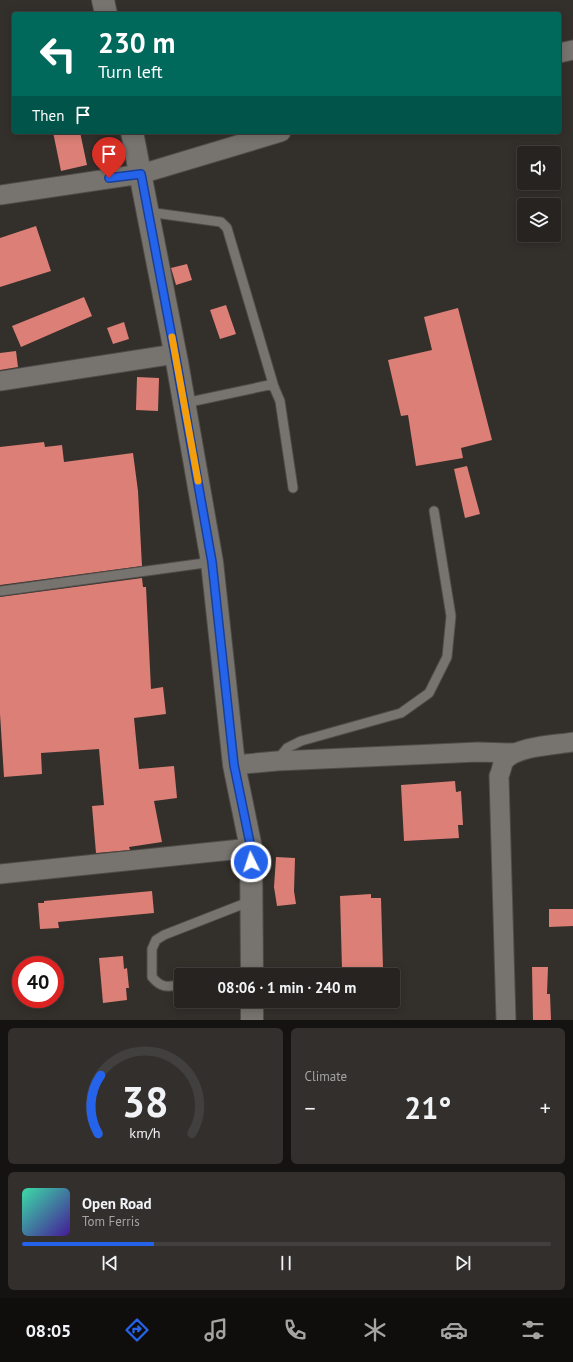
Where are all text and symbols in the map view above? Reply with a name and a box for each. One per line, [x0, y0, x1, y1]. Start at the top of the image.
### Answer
text: 230 m [98, 24, 175, 61]
icon: left [32, 28, 84, 80]
text: Turn left [98, 60, 163, 83]
icon: arrive [72, 104, 94, 126]
text: Then [32, 106, 64, 125]
pin [92, 137, 126, 178]
icon: arrive [98, 143, 120, 165]
map controls [517, 146, 561, 242]
button: sound [517, 146, 561, 190]
button: layers [517, 198, 561, 242]
position arrow [230, 841, 272, 883]
speed limit sign: 40 [12, 956, 64, 1008]
text: 08:06 · 1 min · 240 m [218, 978, 356, 997]
text: Climate [305, 1068, 347, 1085]
text: 38 [122, 1075, 169, 1128]
text: 21° [404, 1088, 451, 1127]
text: − [305, 1094, 316, 1122]
text: + [540, 1094, 551, 1122]
text: km/h [130, 1123, 161, 1142]
text: Open Road [82, 1194, 152, 1213]
text: Tom Ferris [82, 1213, 140, 1230]
icon: previous [99, 1252, 121, 1274]
icon: pause [275, 1252, 297, 1274]
icon: next [452, 1252, 474, 1274]
icon: directions [123, 1316, 151, 1344]
icon: music [202, 1316, 230, 1344]
icon: phone [281, 1316, 309, 1344]
icon: climate [361, 1316, 389, 1344]
icon: car [440, 1316, 468, 1344]
icon: filters [519, 1316, 547, 1344]
text: 08:05 [26, 1319, 71, 1342]

